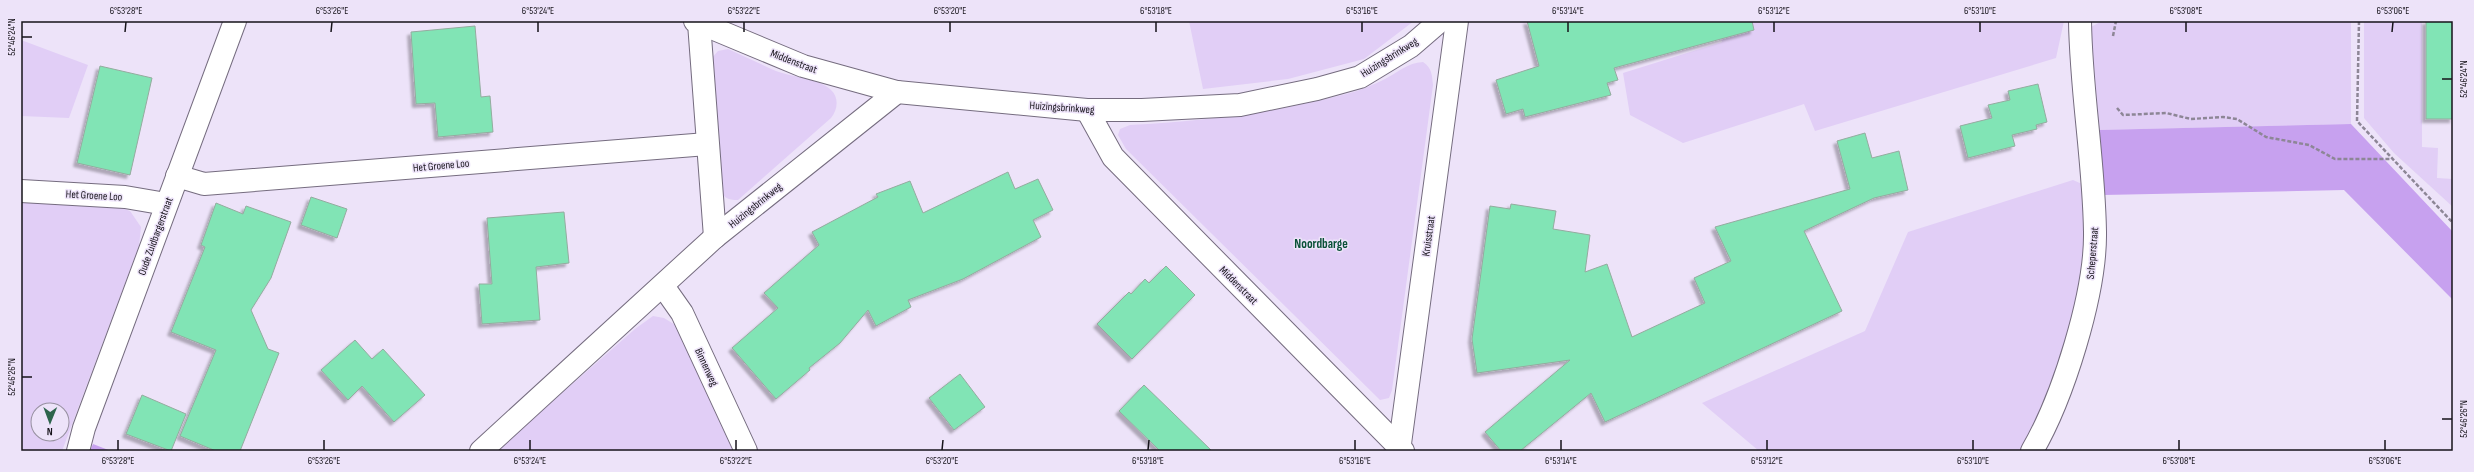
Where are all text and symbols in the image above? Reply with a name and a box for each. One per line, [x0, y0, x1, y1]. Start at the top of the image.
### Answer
text: 6°53'28"E [110, 5, 142, 17]
text: 6°53'26"E [316, 5, 348, 17]
text: 6°53'24"E [522, 5, 554, 17]
text: 6°53'22"E [728, 5, 760, 17]
text: 6°53'20"E [934, 5, 966, 17]
text: 6°53'18"E [1140, 5, 1172, 17]
text: 6°53'16"E [1346, 5, 1378, 17]
text: 6°53'14"E [1552, 5, 1584, 17]
text: 6°53'12"E [1758, 5, 1790, 17]
text: 6°53'10"E [1964, 5, 1996, 17]
text: 6°53'08"E [2170, 5, 2202, 17]
text: 6°53'06"E [2377, 5, 2409, 17]
text: 52°46'24"N [6, 18, 18, 56]
street label: Huizingsbrinkweg [1358, 34, 1421, 80]
street label: Middenstraat [769, 47, 820, 77]
text: 52°46'24"N [2458, 60, 2470, 98]
street label: Huizingsbrinkweg [1029, 99, 1095, 116]
street label: Het Groene Loo [412, 157, 470, 174]
street label: Huizingsbrinkweg [726, 180, 785, 231]
street label: Het Groene Loo [65, 188, 123, 203]
street label: Oude Zuidbargerstraat [135, 195, 176, 277]
street label: Kruisstraat [1419, 214, 1438, 257]
street label: Scheperstraat [2084, 226, 2101, 280]
district label: Noordbarge [1294, 236, 1348, 252]
street label: Middenstraat [1217, 263, 1261, 308]
street label: Binnenweg [692, 346, 721, 389]
text: 52°46'26"N [6, 358, 18, 396]
text: 52°46'26"N [2458, 400, 2470, 438]
north arrow [30, 402, 70, 442]
text: N [47, 425, 53, 438]
text: 6°53'28"E [102, 455, 134, 467]
text: 6°53'26"E [308, 455, 340, 467]
text: 6°53'24"E [514, 455, 546, 467]
text: 6°53'22"E [720, 455, 752, 467]
text: 6°53'20"E [926, 455, 958, 467]
text: 6°53'18"E [1132, 455, 1164, 467]
text: 6°53'16"E [1339, 455, 1371, 467]
text: 6°53'14"E [1545, 455, 1577, 467]
text: 6°53'12"E [1751, 455, 1783, 467]
text: 6°53'10"E [1957, 455, 1989, 467]
text: 6°53'08"E [2163, 455, 2195, 467]
text: 6°53'06"E [2369, 455, 2401, 467]

